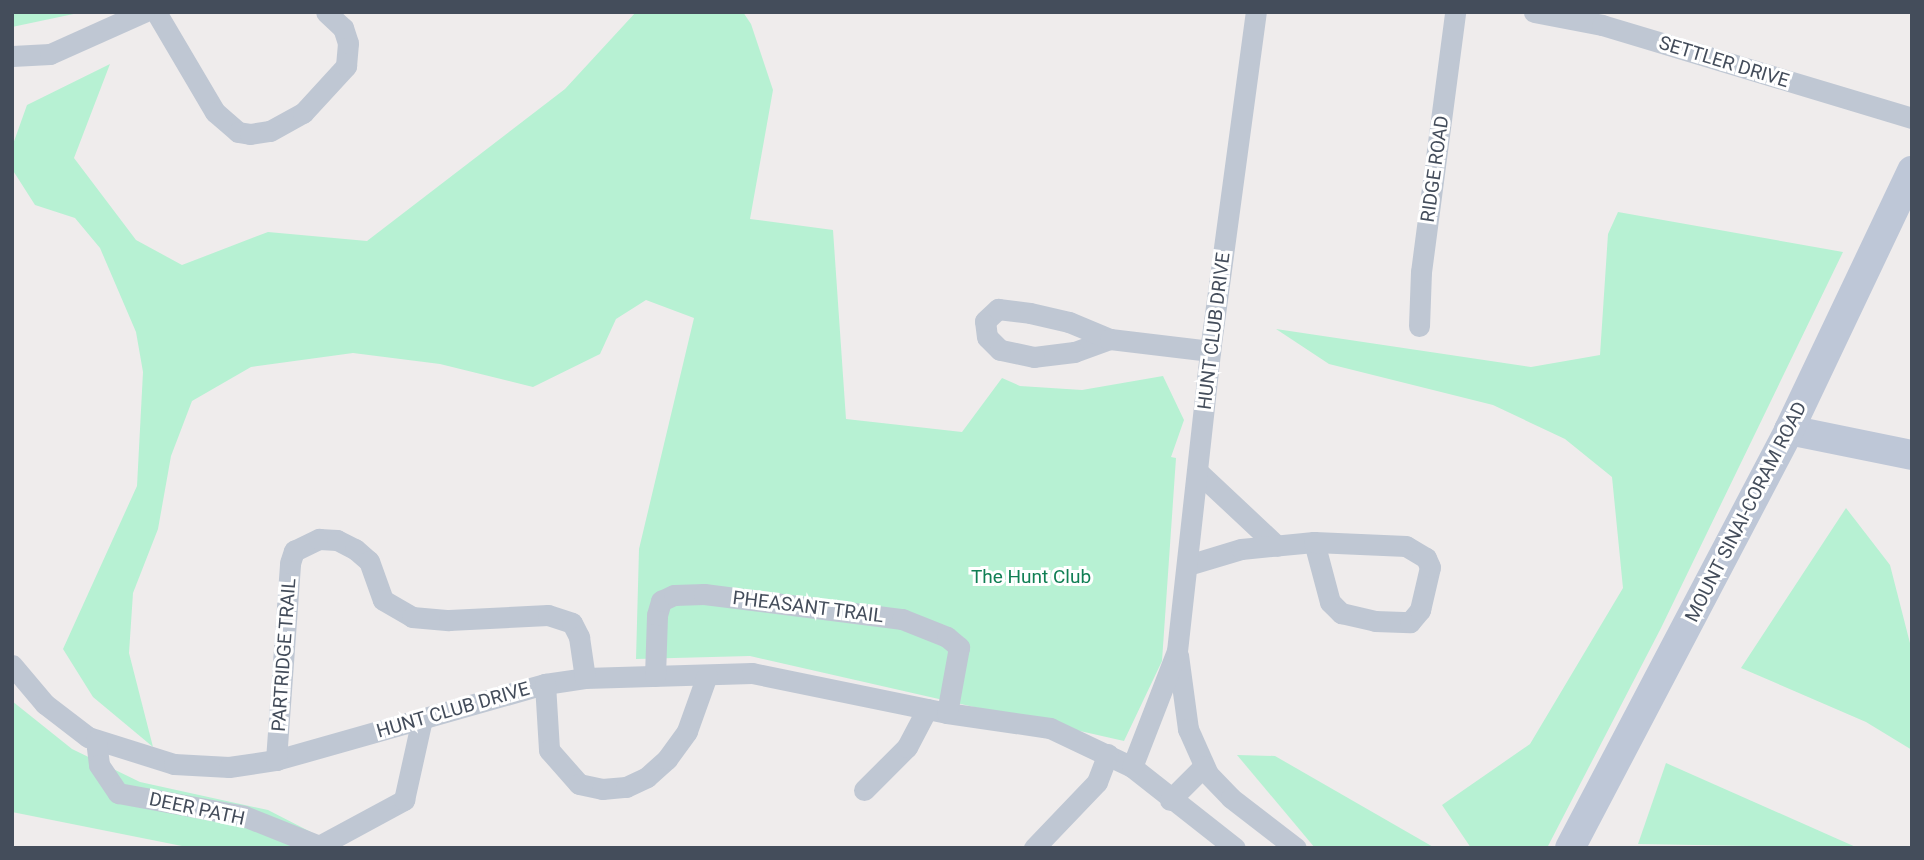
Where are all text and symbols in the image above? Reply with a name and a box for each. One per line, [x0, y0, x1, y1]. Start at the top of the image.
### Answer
street label: SETTLER DRIVE [1656, 31, 1792, 93]
street label: RIDGE ROAD [1416, 114, 1454, 224]
street label: HUNT CLUB DRIVE [1193, 251, 1235, 411]
street label: MOUNT SINAI-CORAM ROAD [1680, 398, 1812, 626]
park label: The Hunt Club [971, 566, 1091, 588]
street label: PARTRIDGE TRAIL [267, 577, 301, 733]
street label: PHEASANT TRAIL [731, 586, 885, 628]
street label: HUNT CLUB DRIVE [374, 677, 532, 743]
street label: DEER PATH [147, 788, 247, 830]

